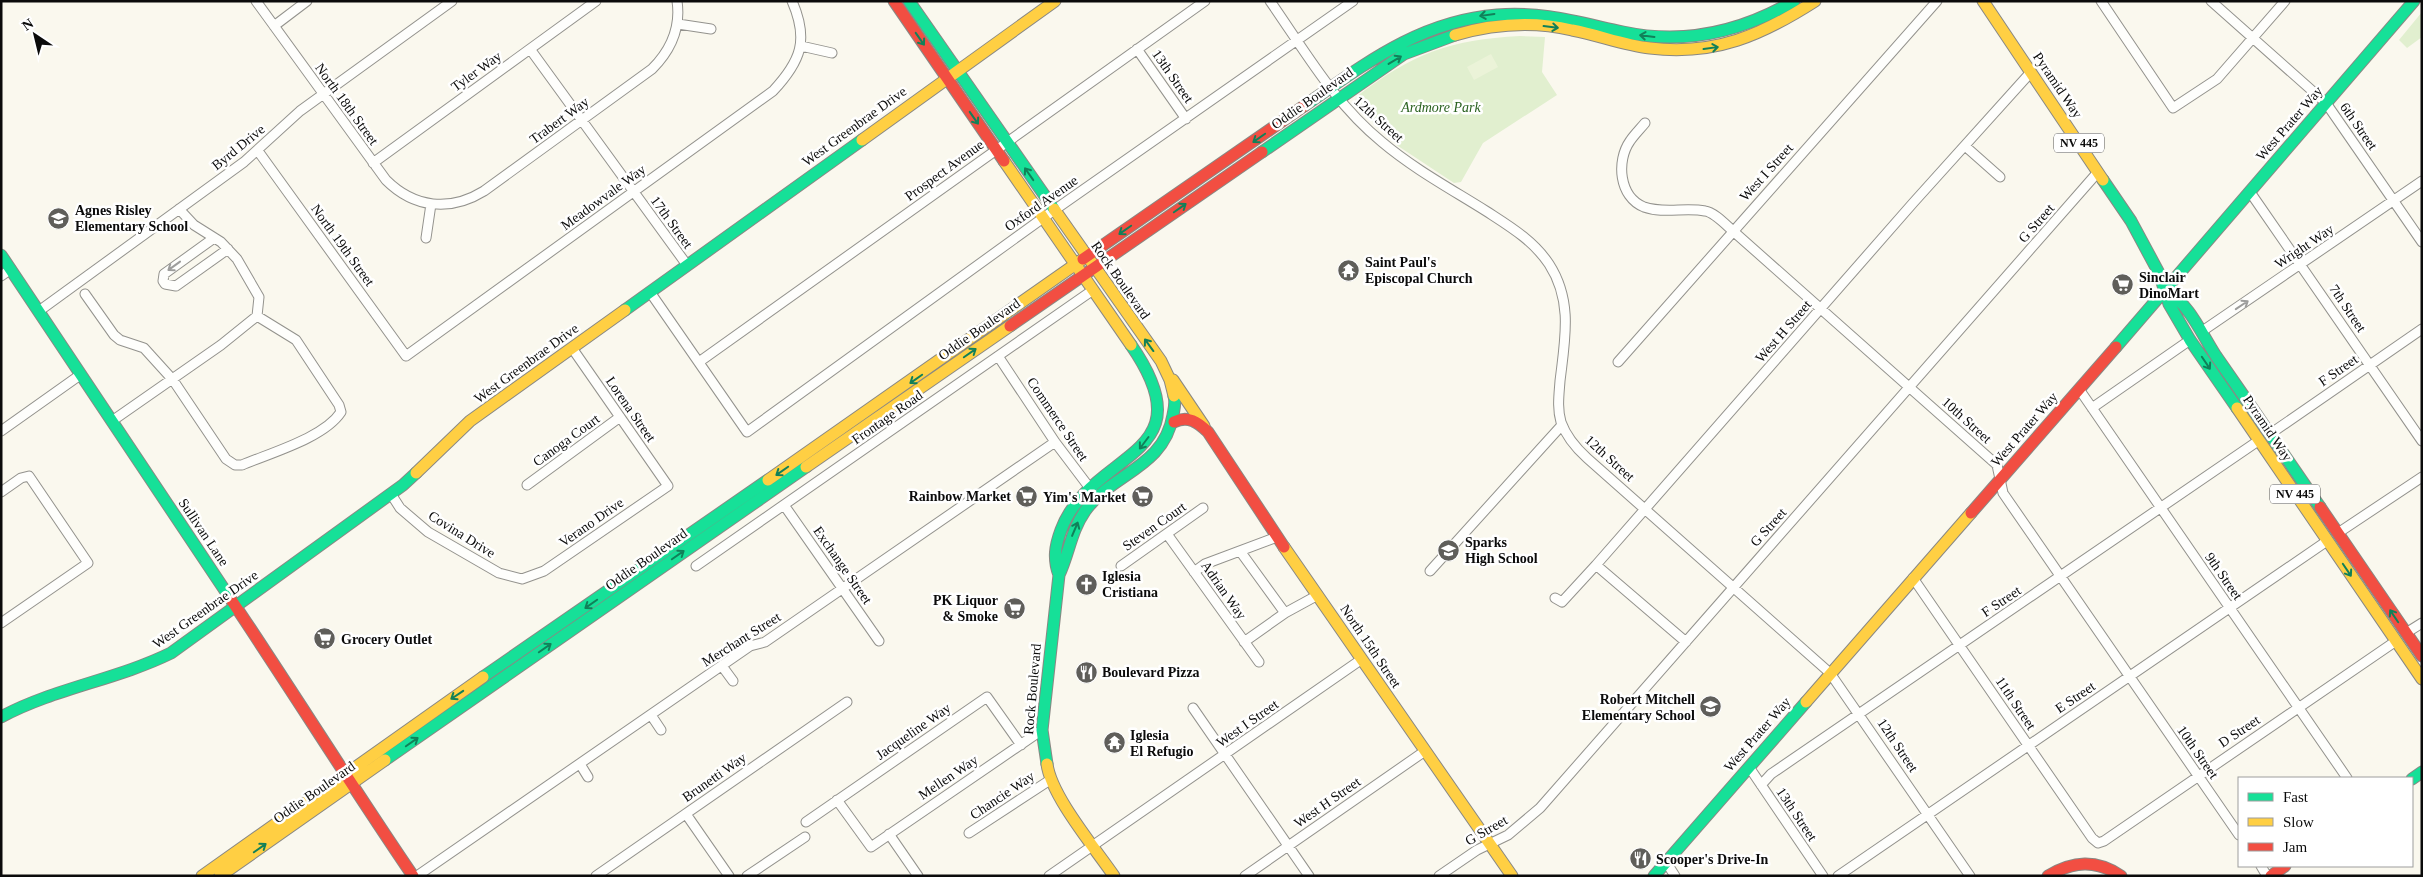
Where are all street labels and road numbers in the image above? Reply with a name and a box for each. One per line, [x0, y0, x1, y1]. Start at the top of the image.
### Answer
street label: 13th Street [1149, 47, 1196, 106]
street label: Tyler Way [448, 48, 504, 94]
street label: Pyramid Way [2030, 50, 2085, 121]
street label: North 18th Street [312, 61, 381, 148]
street label: Oddie Boulevard [1269, 65, 1356, 132]
street label: West Prater Way [2253, 83, 2326, 163]
street label: West Greenbrae Drive [799, 84, 909, 169]
street label: 12th Street [1351, 93, 1406, 145]
street label: Trabert Way [527, 94, 592, 147]
street label: 6th Street [2337, 100, 2380, 153]
street label: Byrd Drive [209, 122, 268, 173]
road number: NV 445 [2054, 134, 2104, 152]
street label: Prospect Avenue [902, 137, 987, 204]
street label: West I Street [1737, 140, 1796, 204]
street label: Meadowvale Way [558, 162, 649, 233]
street label: Oxford Avenue [1002, 173, 1081, 234]
street label: 17th Street [648, 193, 696, 251]
street label: G Street [2016, 201, 2057, 246]
street label: North 19th Street [308, 202, 377, 289]
street label: Wright Way [2272, 221, 2337, 272]
street label: Rock Boulevard [1088, 239, 1153, 322]
street label: 7th Street [2326, 282, 2369, 335]
street label: Oddie Boulevard [936, 296, 1023, 363]
street label: West H Street [1752, 297, 1814, 365]
street label: West Greenbrae Drive [471, 321, 581, 406]
street label: F Street [2316, 352, 2361, 389]
street label: Lorena Street [603, 374, 659, 445]
street label: Commerce Street [1024, 375, 1091, 464]
street label: Frontage Road [849, 388, 926, 447]
street label: West Prater Way [1988, 389, 2061, 469]
street label: Pyramid Way [2240, 393, 2295, 464]
street label: 10th Street [1939, 394, 1994, 446]
street label: Canoga Court [530, 411, 602, 469]
street label: 12th Street [1582, 432, 1637, 484]
road number: NV 445 [2270, 484, 2320, 504]
street label: Verano Drive [556, 495, 626, 550]
street label: Sullivan Lane [176, 496, 232, 569]
street label: Steven Court [1120, 499, 1189, 554]
street label: G Street [1747, 505, 1789, 550]
street label: Covina Drive [426, 508, 498, 561]
street label: Exchange Street [810, 524, 875, 607]
street label: Oddie Boulevard [603, 526, 690, 593]
street label: 9th Street [2202, 550, 2245, 603]
street label: Adrian Way [1198, 558, 1249, 622]
street label: West Greenbrae Drive [150, 567, 261, 651]
street label: F Street [1979, 583, 2024, 620]
street label: North 15th Street [1337, 602, 1404, 691]
street label: Merchant Street [699, 609, 783, 670]
street label: Rock Boulevard [1021, 643, 1044, 735]
street label: 11th Street [1992, 674, 2039, 733]
street label: E Street [2053, 679, 2098, 716]
street label: West Prater Way [1721, 694, 1794, 774]
street label: West I Street [1214, 697, 1281, 750]
street label: Jacqueline Way [873, 700, 953, 763]
street label: D Street [2216, 712, 2263, 751]
street label: 12th Street [1874, 716, 1921, 775]
street label: 10th Street [2174, 723, 2221, 782]
street label: Brunetti Way [679, 750, 749, 805]
street label: Mellen Way [916, 752, 981, 803]
street label: Oddie Boulevard [271, 759, 358, 826]
street label: Chancie Way [967, 768, 1037, 822]
street label: West H Street [1291, 774, 1363, 831]
street label: 13th Street [1773, 785, 1820, 844]
street label: G Street [1462, 812, 1510, 848]

